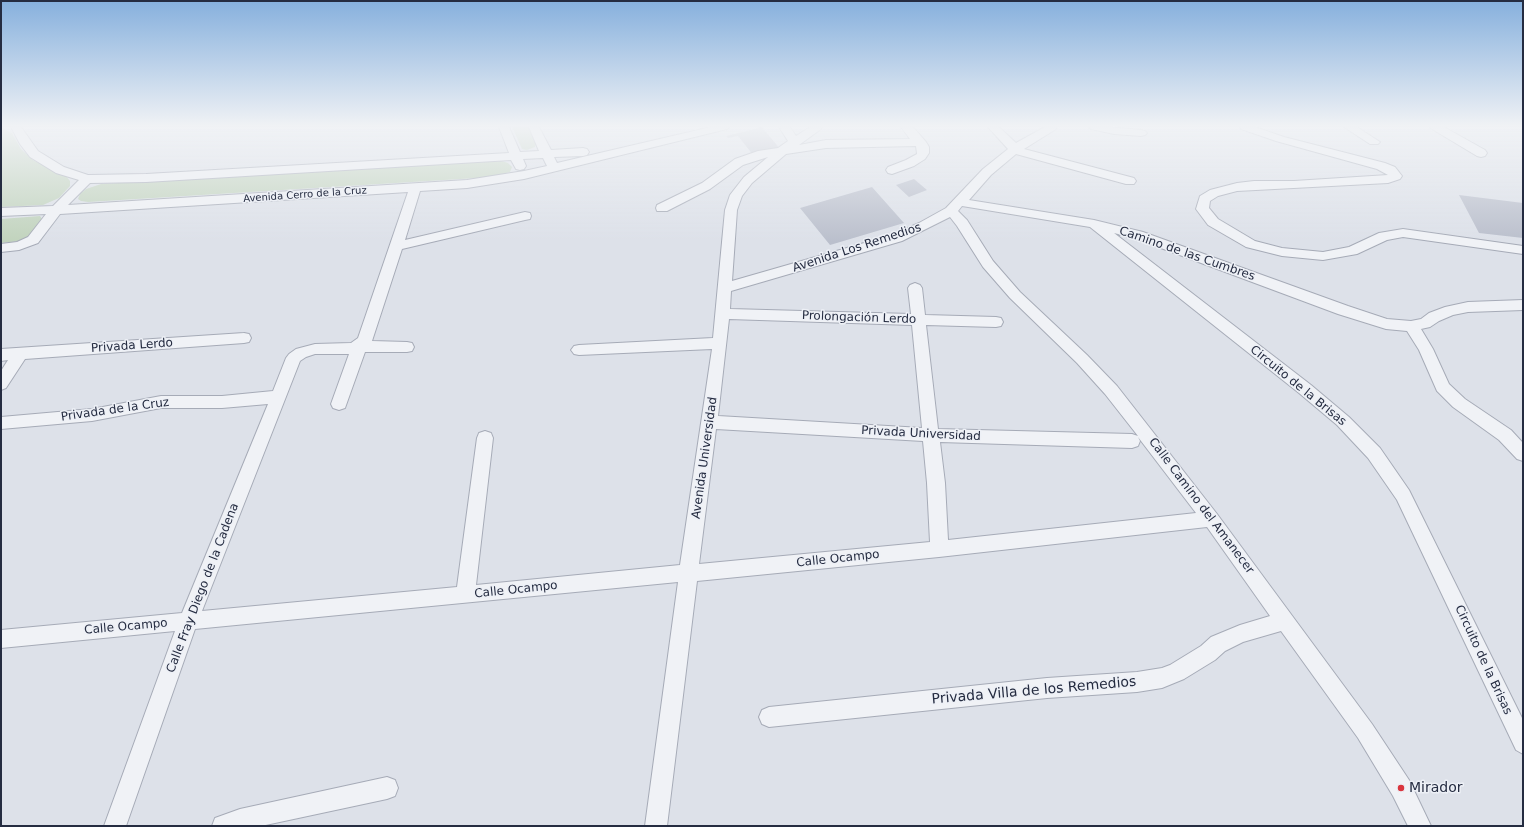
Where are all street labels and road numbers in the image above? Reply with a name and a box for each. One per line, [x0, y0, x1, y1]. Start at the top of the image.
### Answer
street label: Avenida Cerro de la Cruz [243, 185, 367, 205]
street label: Avenida Los Remedios [791, 220, 923, 276]
street label: Camino de las Cumbres [1117, 224, 1257, 284]
street label: Prolongación Lerdo [802, 309, 916, 327]
street label: Privada Lerdo [91, 336, 173, 356]
street label: Circuito de la Brisas [1247, 343, 1349, 429]
street label: Privada de la Cruz [60, 395, 170, 425]
street label: Avenida Universidad [689, 396, 721, 520]
street label: Privada Universidad [861, 424, 981, 444]
street label: Calle Camino del Amanecer [1145, 435, 1257, 577]
street label: Calle Fray Diego de la Cadena [164, 501, 242, 675]
street label: Calle Ocampo [796, 547, 880, 571]
street label: Calle Ocampo [474, 578, 558, 602]
street label: Circuito de la Brisas [1451, 603, 1515, 717]
street label: Calle Ocampo [84, 616, 168, 638]
street label: Privada Villa de los Remedios [931, 674, 1137, 708]

